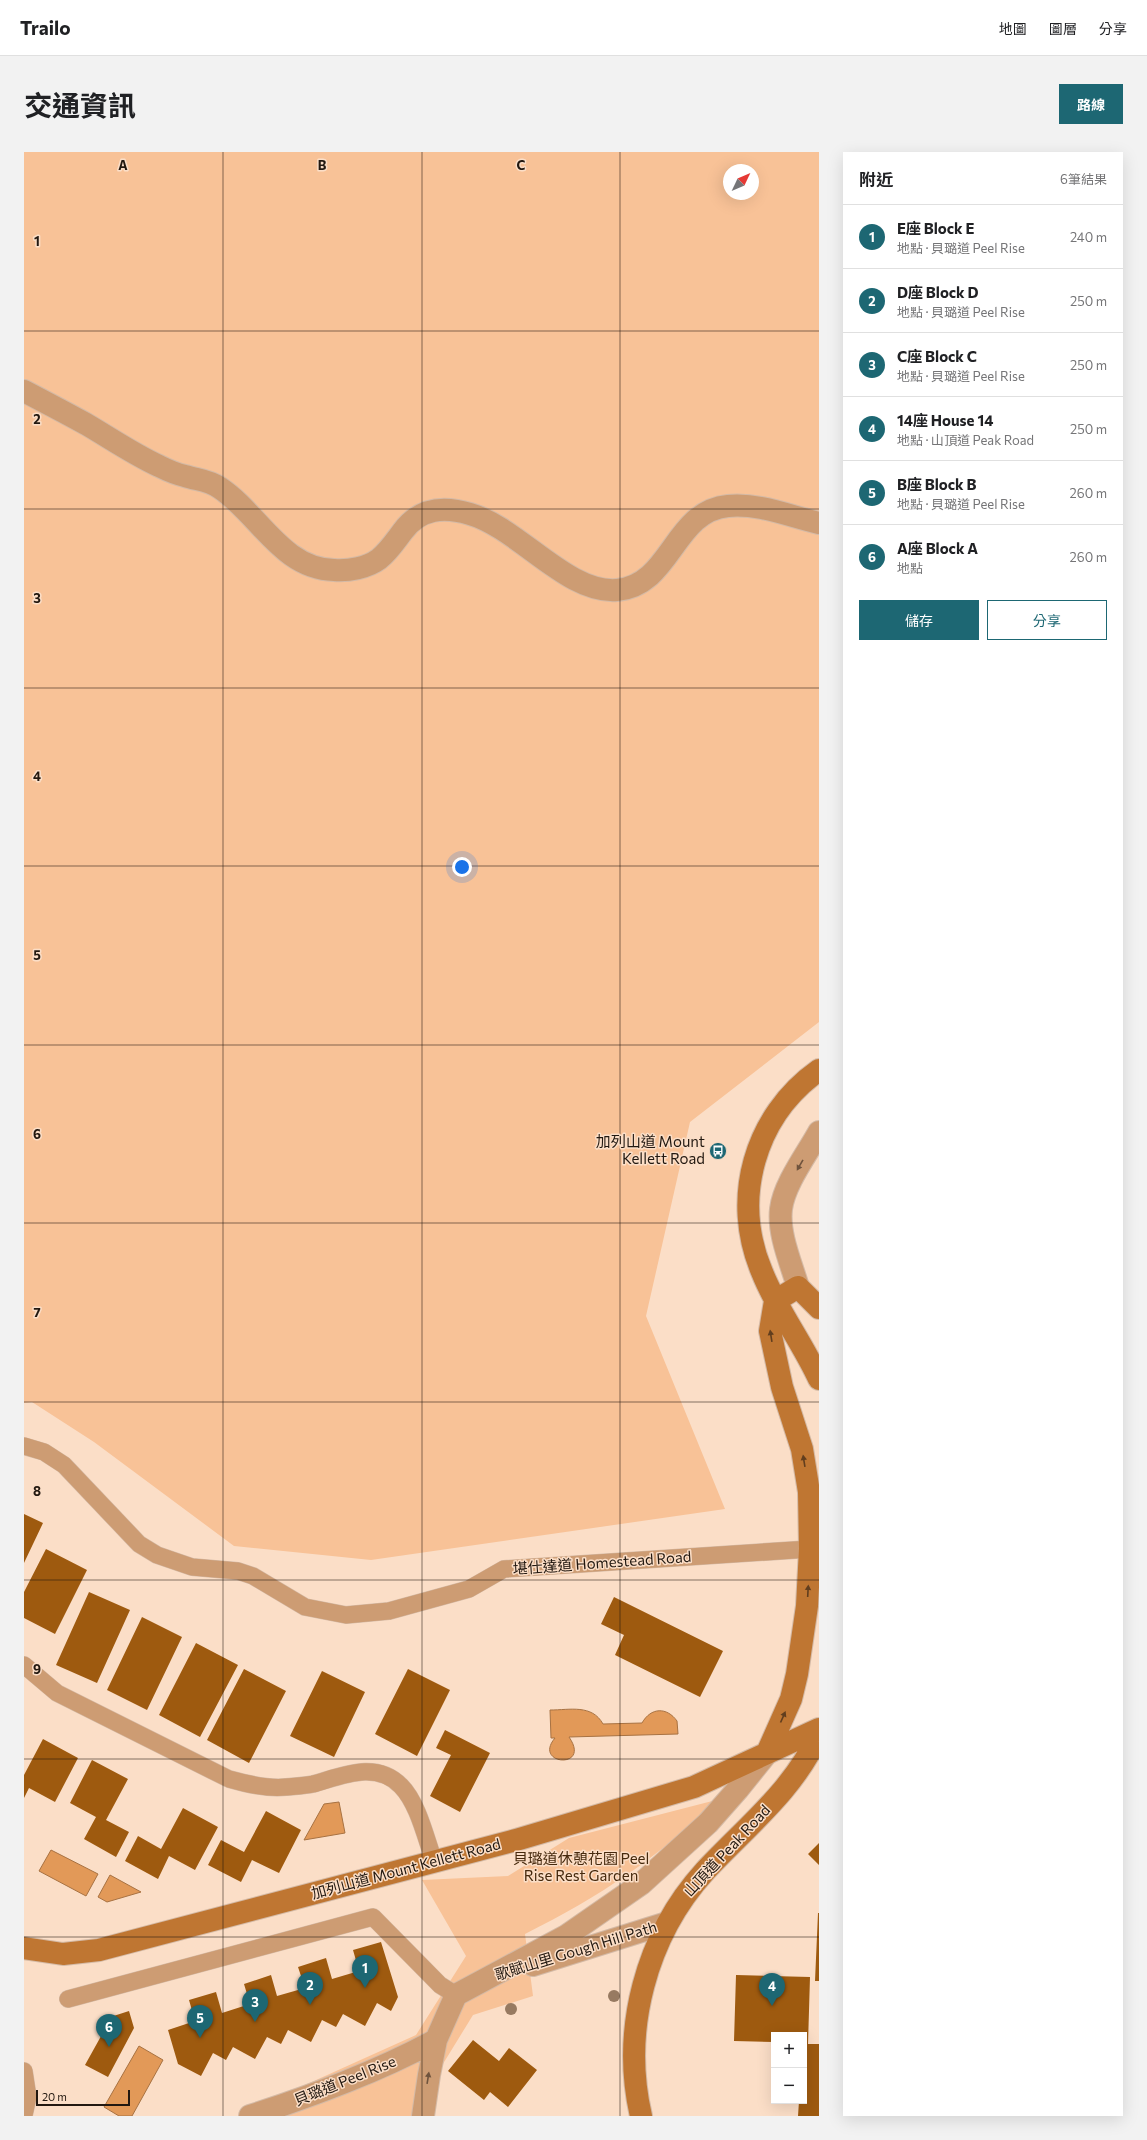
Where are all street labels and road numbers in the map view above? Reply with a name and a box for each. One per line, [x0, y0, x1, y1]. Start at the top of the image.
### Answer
street label: 堪仕達道 Homestead Road [512, 1547, 692, 1577]
street label: 山頂道 Peak Road [679, 1801, 773, 1900]
street label: 加列山道 Mount Kellett Road [309, 1834, 502, 1902]
street label: 歌賦山里 Gough Hill Path [493, 1917, 659, 1983]
street label: 貝璐道 Peel Rise [291, 2051, 398, 2109]

